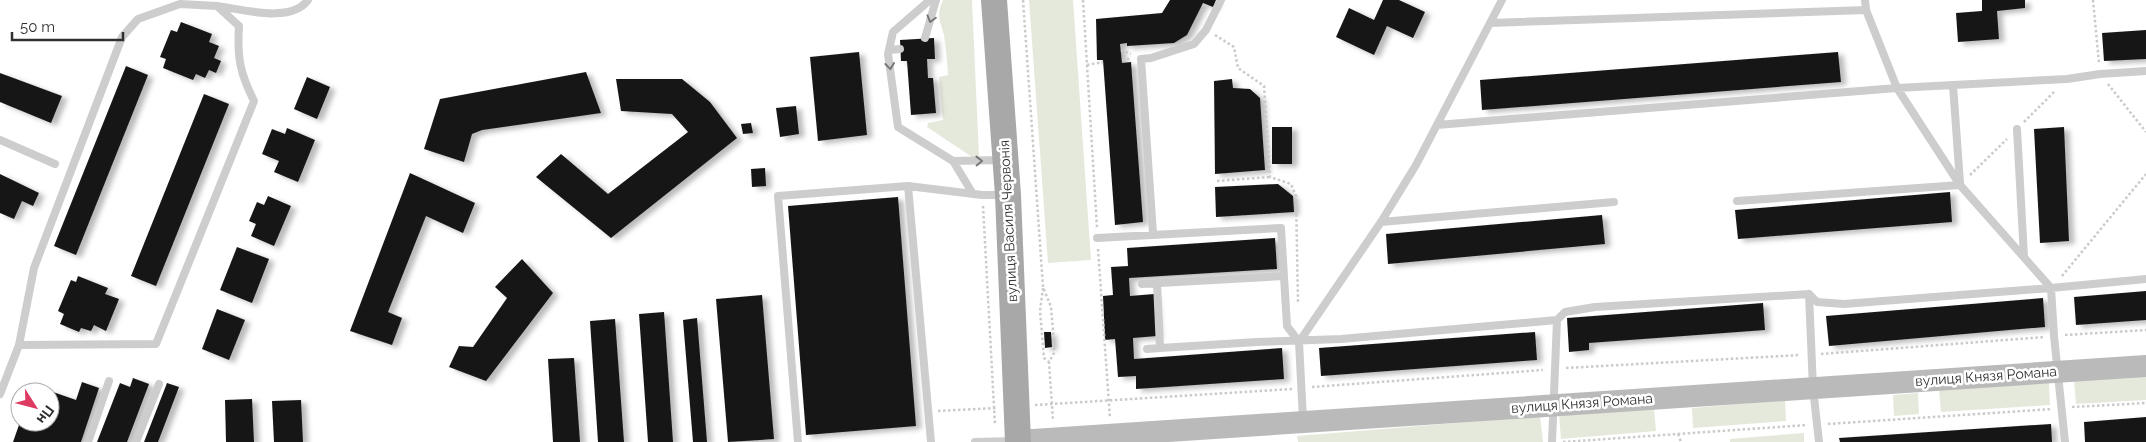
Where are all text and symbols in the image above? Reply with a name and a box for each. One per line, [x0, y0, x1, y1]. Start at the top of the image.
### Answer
scale bar [12, 10, 124, 42]
one-way arrow [926, 15, 937, 24]
text: 50 m [20, 18, 55, 36]
one-way arrow [884, 63, 895, 71]
street label: вулиця Василя Червонія [996, 140, 1020, 302]
one-way arrow [976, 155, 984, 166]
street label: вулиця Князя Романа [1915, 363, 2057, 389]
north arrow [10, 382, 60, 432]
street label: вулиця Князя Романа [1511, 390, 1653, 416]
text: Пн [34, 402, 57, 427]

